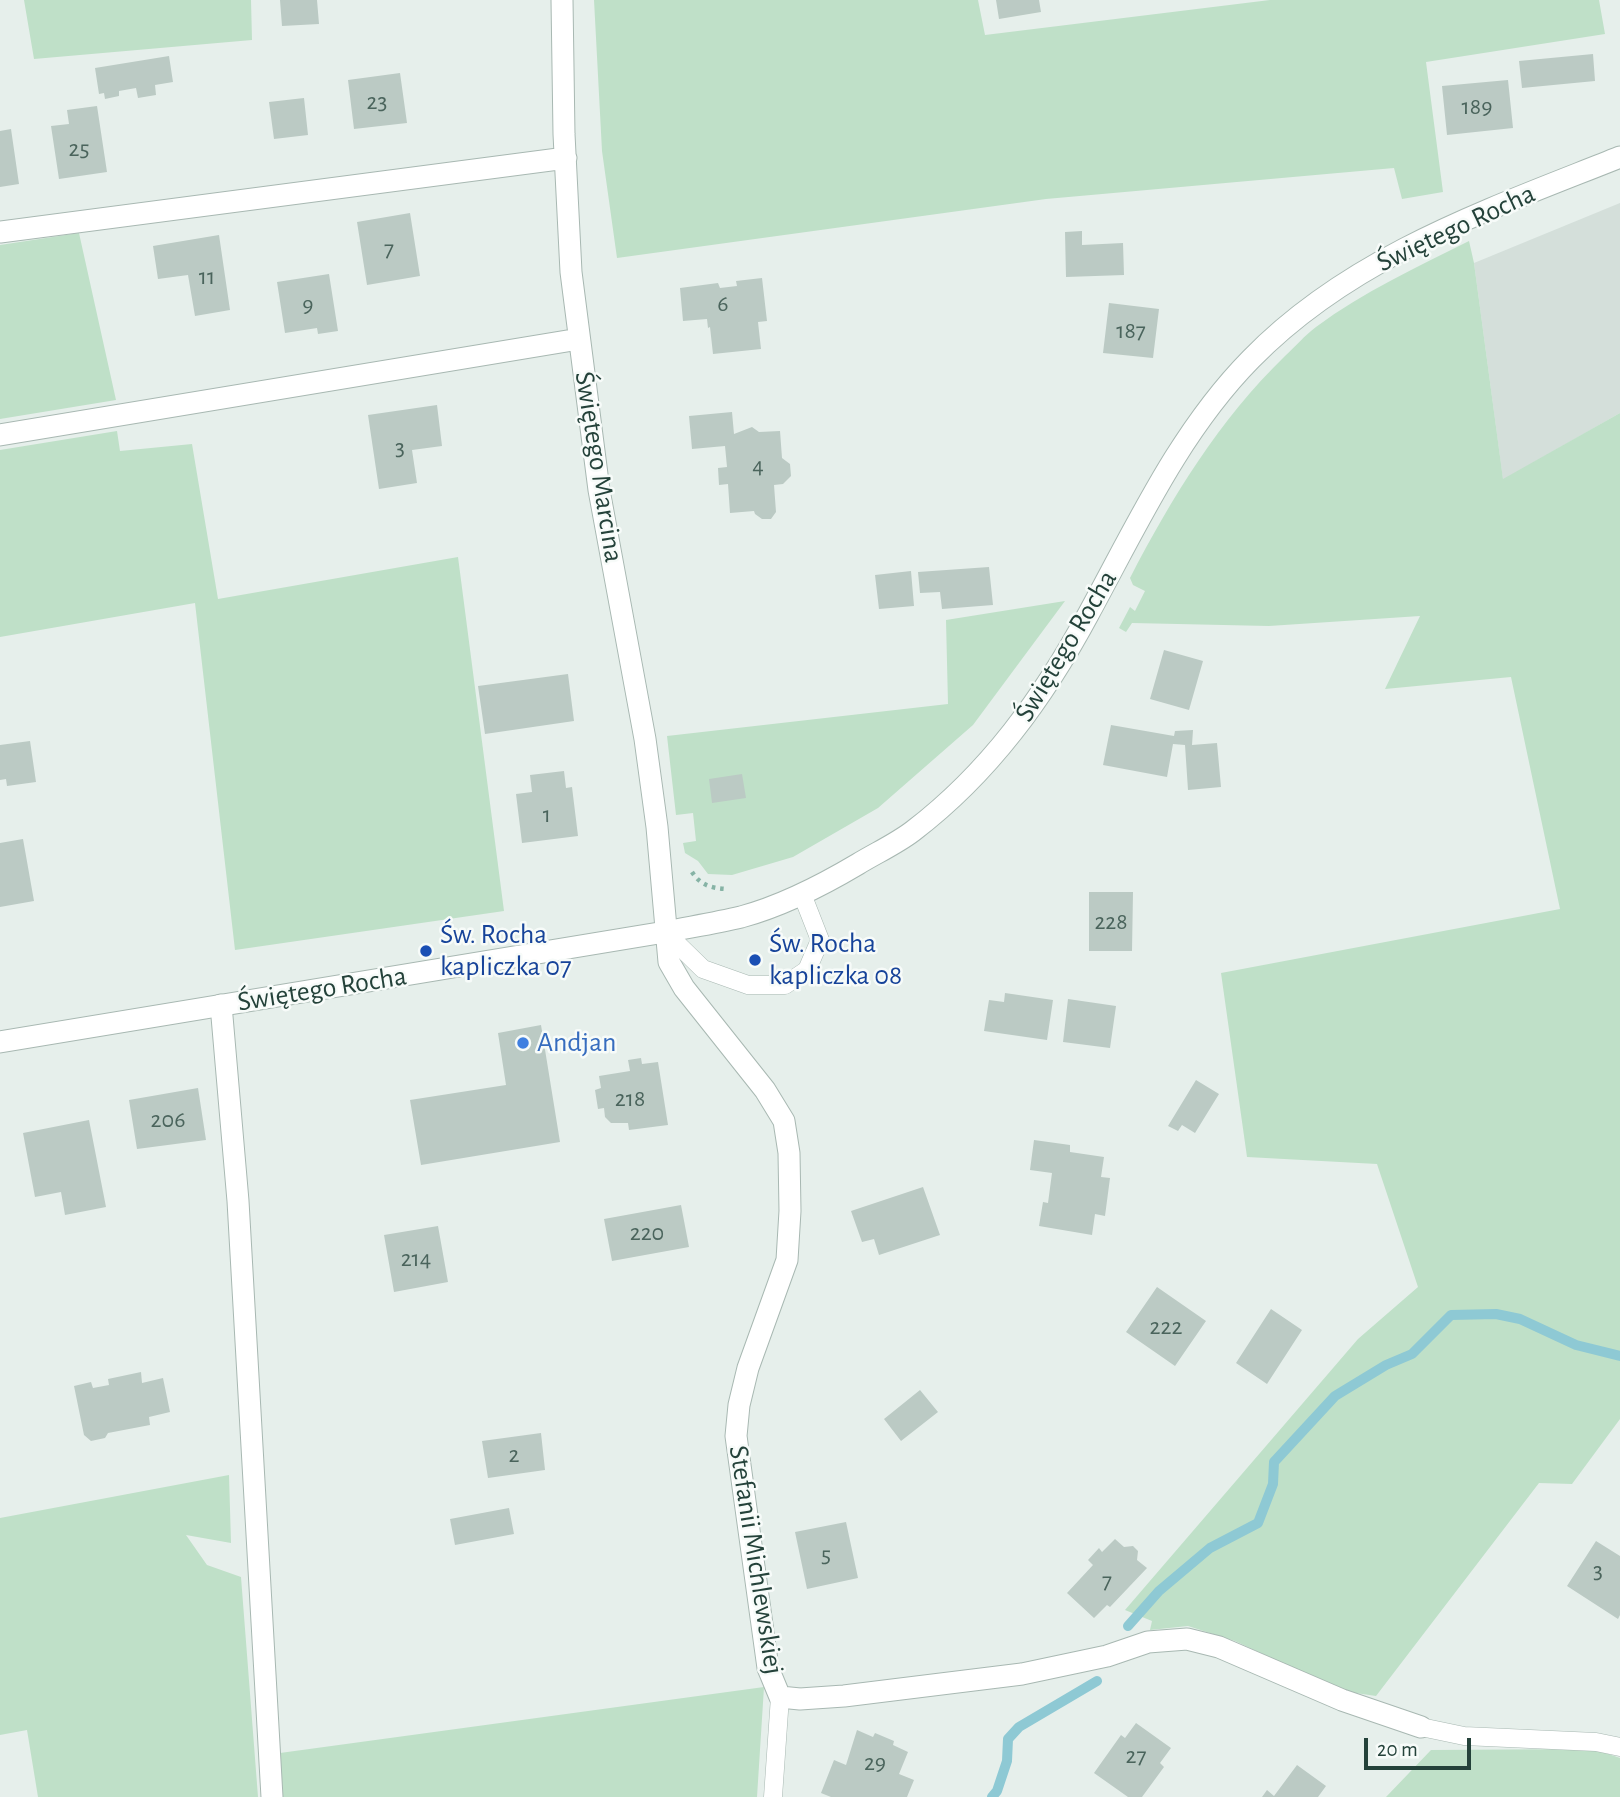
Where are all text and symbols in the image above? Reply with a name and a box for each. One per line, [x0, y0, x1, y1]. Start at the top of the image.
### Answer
house number: 23 [367, 88, 387, 116]
house number: 189 [1462, 93, 1492, 121]
house number: 25 [69, 135, 89, 163]
street label: Świętego Rocha [1371, 177, 1541, 279]
house number: 7 [384, 235, 394, 263]
house number: 11 [199, 263, 215, 291]
house number: 6 [717, 290, 729, 318]
house number: 9 [302, 291, 314, 319]
house number: 187 [1116, 317, 1146, 345]
street label: Świętego Marcina [567, 369, 631, 565]
house number: 3 [395, 434, 405, 462]
house number: 4 [752, 452, 764, 480]
street label: Świętego Rocha [1008, 564, 1124, 728]
house number: 1 [543, 801, 551, 829]
house number: 228 [1094, 908, 1128, 936]
place label: Św. Rocha kapliczka 07 [440, 918, 572, 984]
place label: Św. Rocha kapliczka 08 [769, 927, 902, 993]
marker: Św. Rocha kapliczka 07 [418, 943, 434, 959]
marker: Św. Rocha kapliczka 08 [747, 952, 763, 968]
street label: Świętego Rocha [235, 959, 409, 1019]
place label: Andjan [537, 1026, 616, 1060]
marker: Andjan [515, 1035, 531, 1051]
house number: 218 [615, 1085, 645, 1113]
house number: 206 [151, 1106, 185, 1134]
house number: 220 [630, 1219, 664, 1247]
house number: 214 [401, 1245, 431, 1273]
house number: 222 [1150, 1313, 1182, 1341]
house number: 2 [509, 1441, 519, 1469]
street label: Stefanii Michlewskiej [721, 1443, 791, 1677]
house number: 5 [821, 1541, 831, 1569]
house number: 3 [1593, 1557, 1603, 1585]
house number: 7 [1102, 1567, 1112, 1595]
scale bar [1368, 1724, 1475, 1768]
text: 20 m [1377, 1739, 1418, 1760]
house number: 27 [1126, 1742, 1146, 1770]
house number: 29 [864, 1749, 886, 1777]

